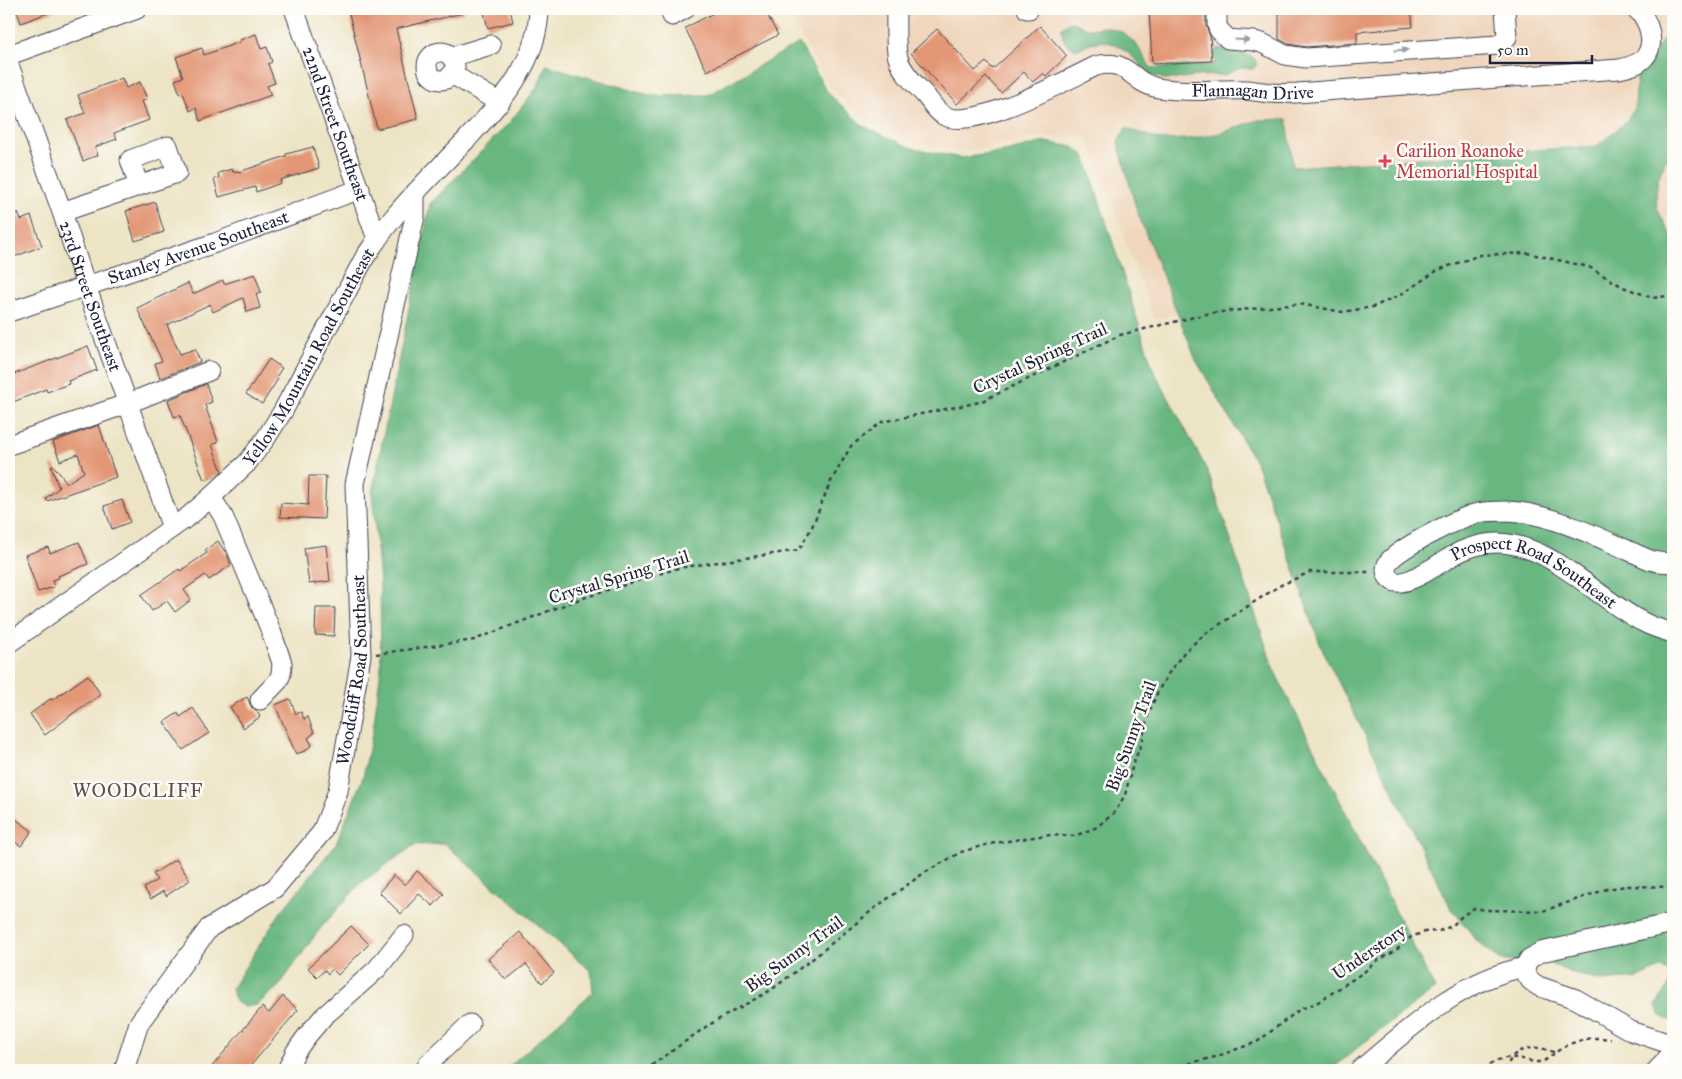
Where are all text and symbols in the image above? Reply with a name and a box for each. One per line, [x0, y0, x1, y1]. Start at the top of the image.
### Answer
scale bar [1490, 32, 1592, 64]
one-way arrow [1234, 37, 1250, 45]
text: 50 m [1497, 41, 1529, 59]
street label: 22nd Street Southeast [297, 44, 374, 205]
one-way arrow [1393, 46, 1409, 54]
street label: Flannagan Drive [1191, 79, 1315, 104]
place label: Carilion Roanoke Memorial Hospital [1396, 140, 1538, 183]
marker: Carilion Roanoke Memorial Hospital [1378, 154, 1392, 168]
street label: Stanley Avenue Southeast [105, 205, 292, 289]
street label: 23rd Street Southeast [55, 218, 127, 375]
street label: Yellow Mountain Road Southeast [238, 243, 380, 470]
street label: Crystal Spring Trail [969, 317, 1111, 400]
street label: Prospect Road Southeast [1446, 532, 1622, 614]
street label: Crystal Spring Trail [546, 545, 692, 610]
street label: Woodcliff Road Southeast [332, 574, 372, 767]
street label: Big Sunny Trail [1101, 677, 1162, 795]
district label: WOODCLIFF [73, 779, 203, 802]
street label: Big Sunny Trail [740, 911, 848, 998]
street label: Understory [1328, 919, 1410, 985]

